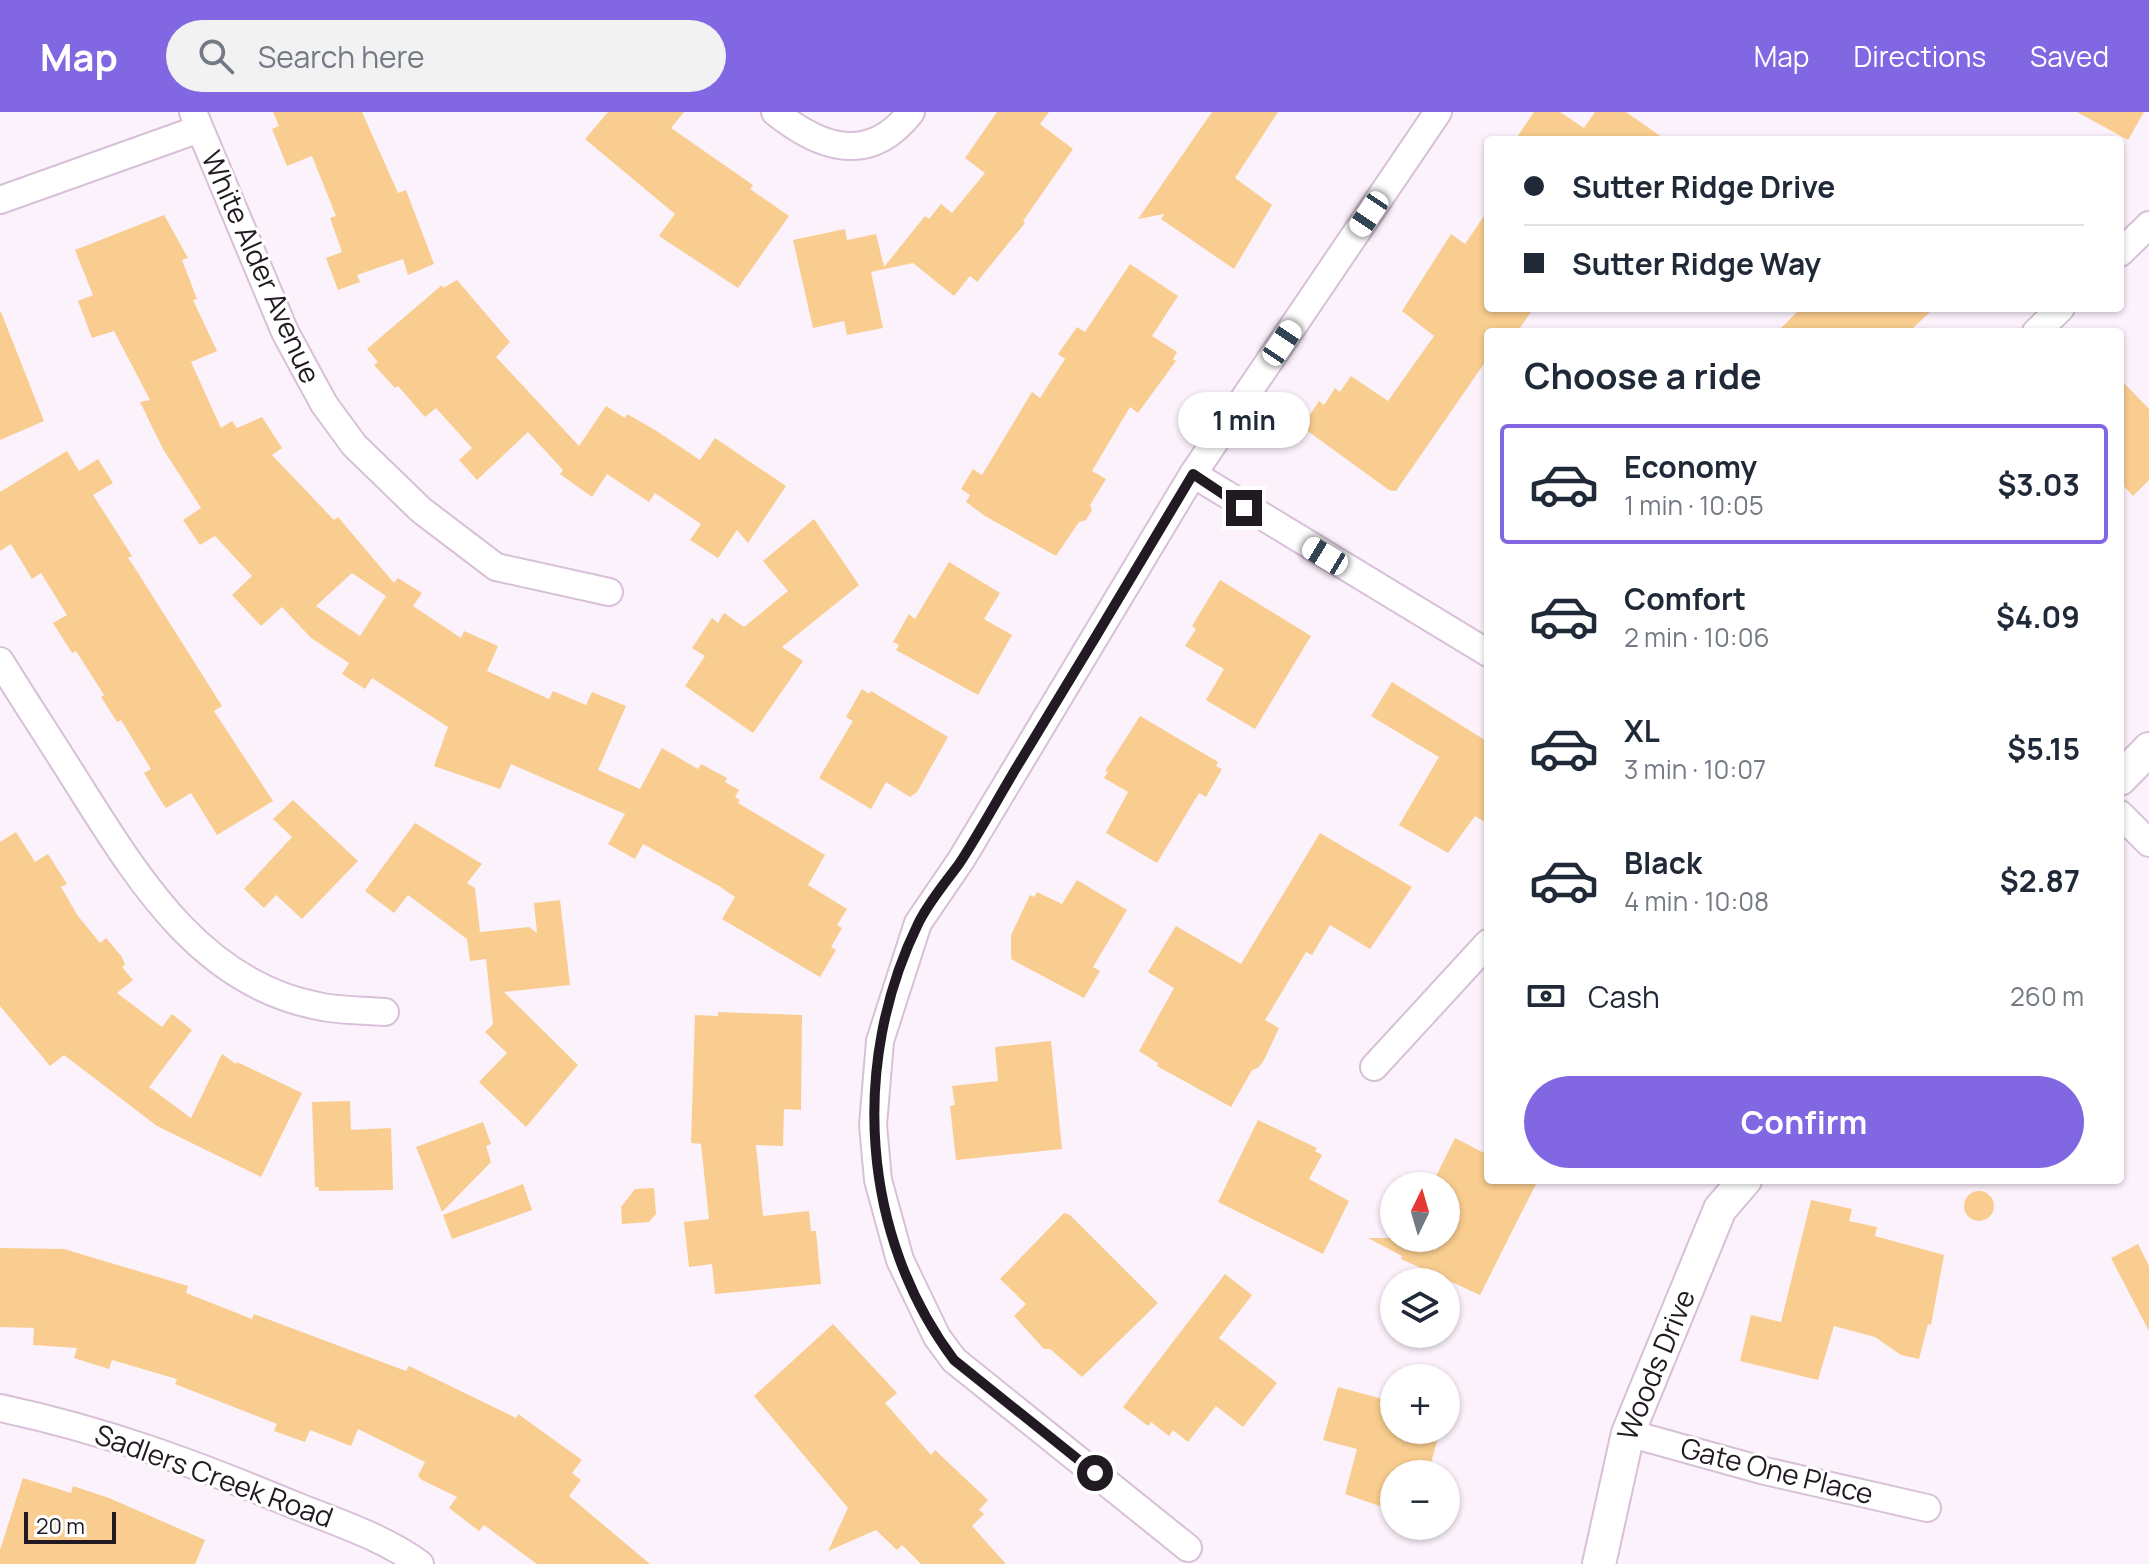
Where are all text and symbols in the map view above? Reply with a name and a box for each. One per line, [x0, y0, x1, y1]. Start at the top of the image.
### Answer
search box [166, 20, 726, 92]
text: Map [40, 30, 118, 82]
icon: search [194, 34, 238, 78]
text: Search here [258, 36, 425, 77]
text: Map [1754, 37, 1809, 75]
text: Directions [1853, 37, 1986, 75]
text: Saved [2030, 37, 2109, 75]
street label: White Alder Avenue [194, 144, 330, 389]
text: Sutter Ridge Drive [1572, 166, 1835, 207]
car [1346, 187, 1392, 241]
text: Sutter Ridge Way [1572, 243, 1821, 284]
car [1259, 316, 1305, 370]
text: Choose a ride [1524, 351, 1762, 400]
callout: 1 min [1178, 392, 1310, 448]
text: 1 min [1212, 402, 1276, 438]
text: Economy [1624, 446, 1757, 487]
icon: car [1528, 448, 1600, 520]
text: $3.03 [1997, 464, 2080, 505]
text: 1 min · 10:05 [1624, 487, 1764, 523]
route end [1226, 490, 1262, 526]
car [1298, 533, 1352, 579]
text: Comfort [1624, 578, 1746, 619]
icon: car [1528, 580, 1600, 652]
text: $4.09 [1996, 596, 2080, 637]
text: 2 min · 10:06 [1624, 619, 1770, 655]
text: XL [1624, 710, 1660, 751]
icon: car [1528, 712, 1600, 784]
text: $5.15 [2007, 728, 2080, 769]
text: 3 min · 10:07 [1624, 751, 1766, 787]
text: Black [1624, 842, 1702, 883]
icon: car [1528, 844, 1600, 916]
text: $2.87 [2000, 860, 2080, 901]
text: 4 min · 10:08 [1624, 883, 1769, 919]
icon: cash [1524, 974, 1568, 1018]
text: Cash [1588, 976, 1660, 1017]
text: 260 m [2010, 978, 2084, 1014]
button: Confirm [1524, 1076, 2084, 1168]
north arrow [1380, 1172, 1460, 1252]
map controls [1380, 1172, 1460, 1540]
button: layers [1380, 1268, 1460, 1348]
street label: Woods Drive [1607, 1283, 1703, 1446]
button: + [1380, 1364, 1460, 1444]
street label: Sadlers Creek Road [90, 1414, 339, 1536]
street label: Gate One Place [1677, 1428, 1877, 1512]
route start [1077, 1455, 1113, 1491]
button: − [1380, 1460, 1460, 1540]
scale bar [24, 1508, 116, 1544]
text: 20 m [36, 1511, 85, 1541]

